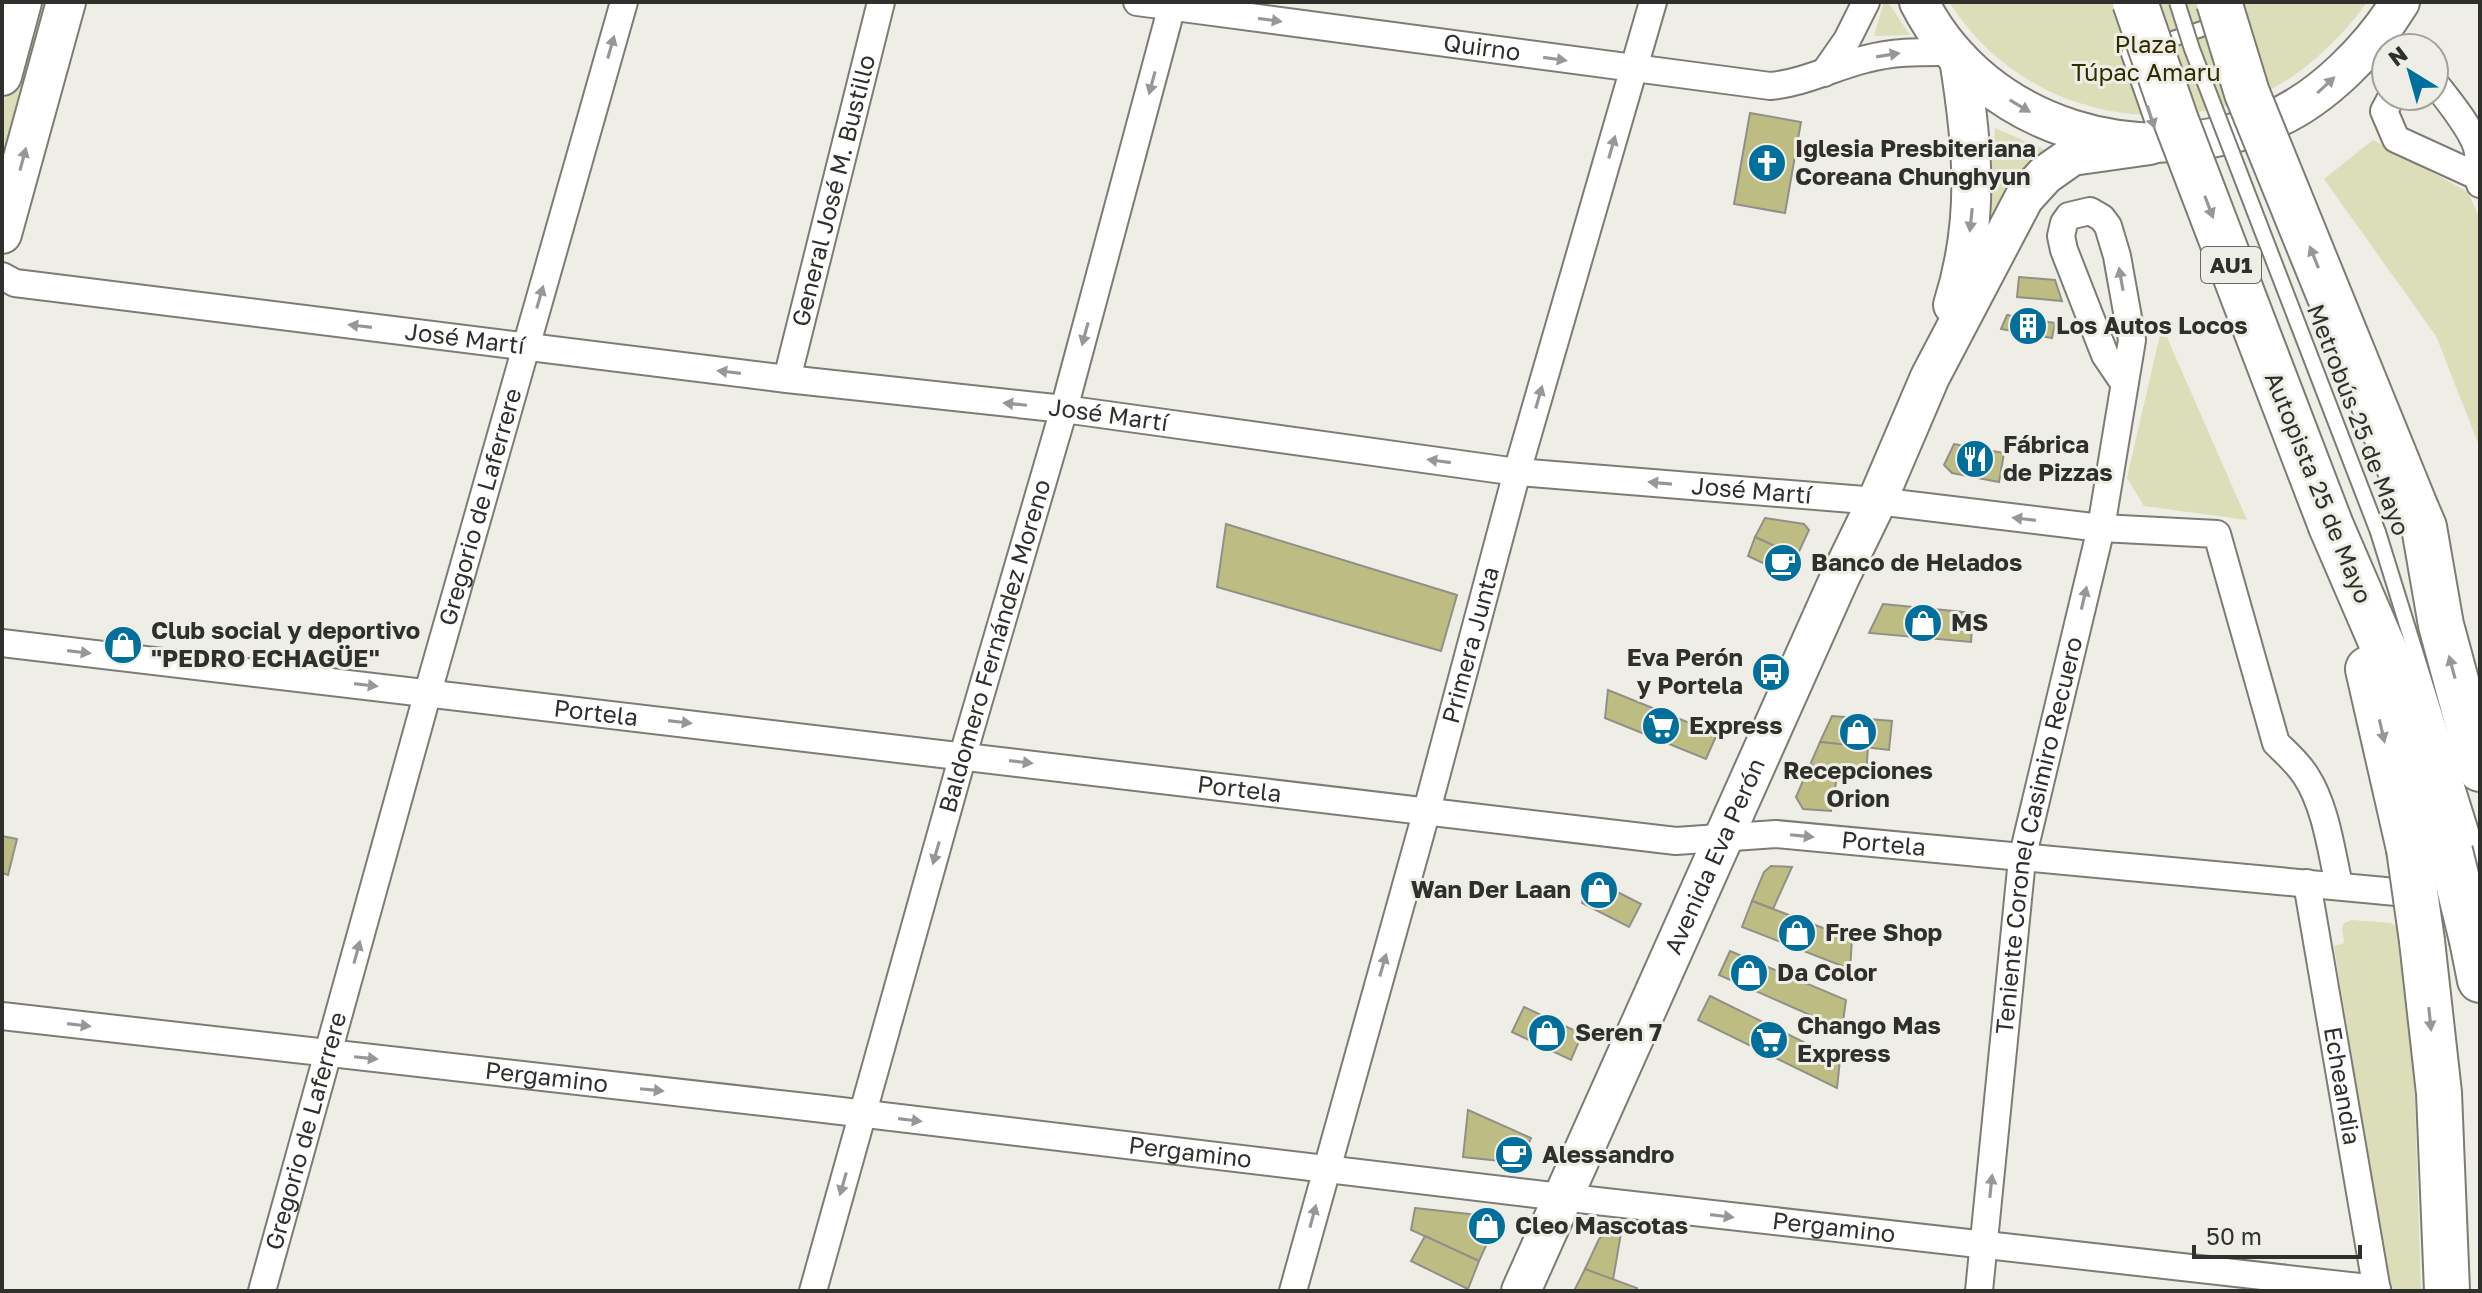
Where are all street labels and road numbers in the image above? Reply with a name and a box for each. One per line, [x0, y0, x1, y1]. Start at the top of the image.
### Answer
street label: Quirno [1442, 27, 1522, 66]
street label: General José M. Bustillo [785, 51, 880, 329]
road number: AU1 [2201, 247, 2261, 283]
street label: Metrobús 25 de Mayo [2302, 300, 2417, 539]
street label: José Martí [403, 316, 528, 359]
street label: Autopista 25 de Mayo [2260, 368, 2379, 607]
street label: Gregorio de Laferrere [432, 384, 527, 629]
street label: José Martí [1047, 391, 1172, 437]
street label: José Martí [1690, 470, 1814, 509]
street label: Baldomero Fernández Moreno [932, 476, 1056, 816]
street label: Primera Junta [1435, 563, 1504, 726]
street label: Teniente Coronel Casimiro Recuero [1989, 634, 2088, 1035]
street label: Portela [552, 692, 640, 731]
street label: Avenida Eva Perón [1657, 753, 1770, 958]
street label: Portela [1196, 769, 1283, 807]
street label: Portela [1840, 824, 1927, 861]
street label: Gregorio de Laferrere [258, 1008, 352, 1253]
street label: Echeandia [2319, 1025, 2368, 1147]
street label: Pergamino [484, 1055, 610, 1097]
street label: Pergamino [1127, 1129, 1253, 1173]
street label: Pergamino [1771, 1205, 1897, 1248]

